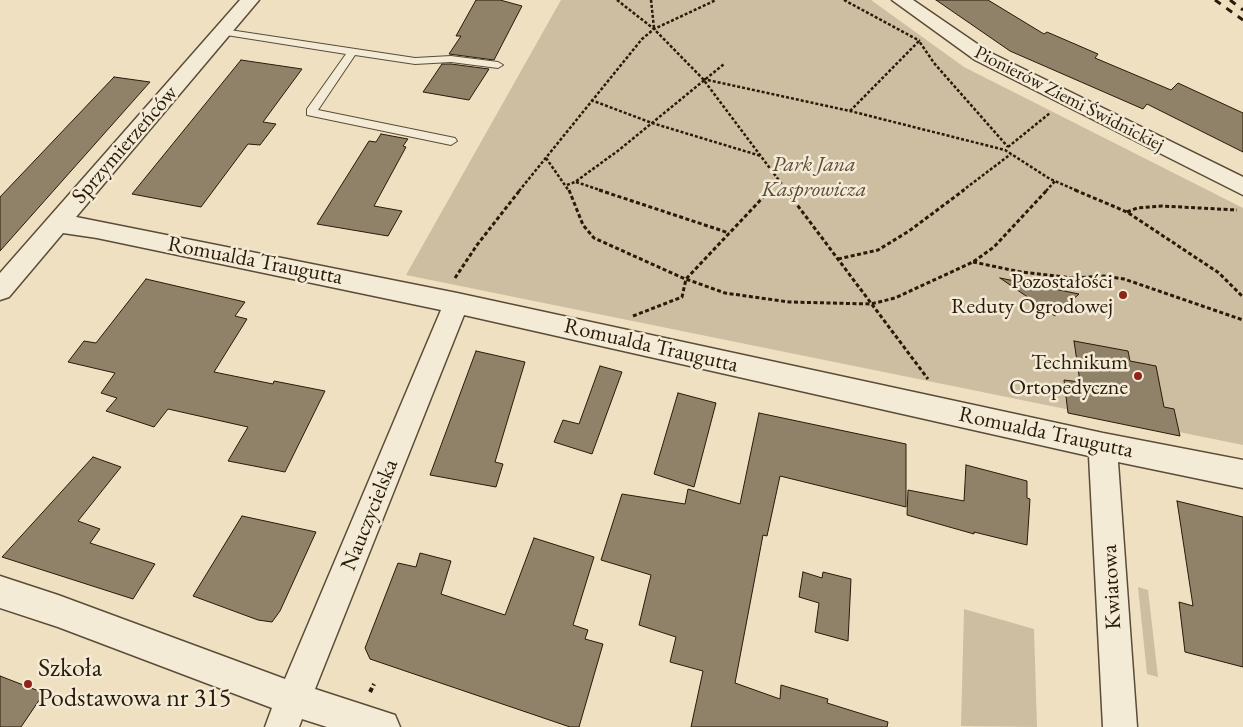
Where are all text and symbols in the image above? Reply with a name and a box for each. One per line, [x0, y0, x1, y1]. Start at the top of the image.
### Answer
street label: Pionierów Ziemi Świdnickiej [970, 41, 1168, 157]
street label: Sprzymierzeńców [66, 80, 184, 210]
park label: Park Jana Kasprowicza [762, 152, 866, 204]
street label: Romualda Traugutta [165, 231, 345, 291]
place label: Pozostałości Reduty Ogrodowej [951, 269, 1113, 320]
marker: Pozostałości Reduty Ogrodowej [1117, 289, 1129, 301]
street label: Romualda Traugutta [561, 313, 741, 379]
place label: Technikum Ortopedyczne [1009, 350, 1128, 402]
marker: Technikum Ortopedyczne [1132, 370, 1144, 382]
street label: Romualda Traugutta [956, 402, 1136, 464]
street label: Nauczycielska [336, 455, 404, 575]
street label: Kwiatowa [1097, 544, 1127, 630]
place label: Szkoła Podstawowa nr 315 [38, 653, 231, 714]
marker: Szkoła Podstawowa nr 315 [22, 678, 34, 690]

